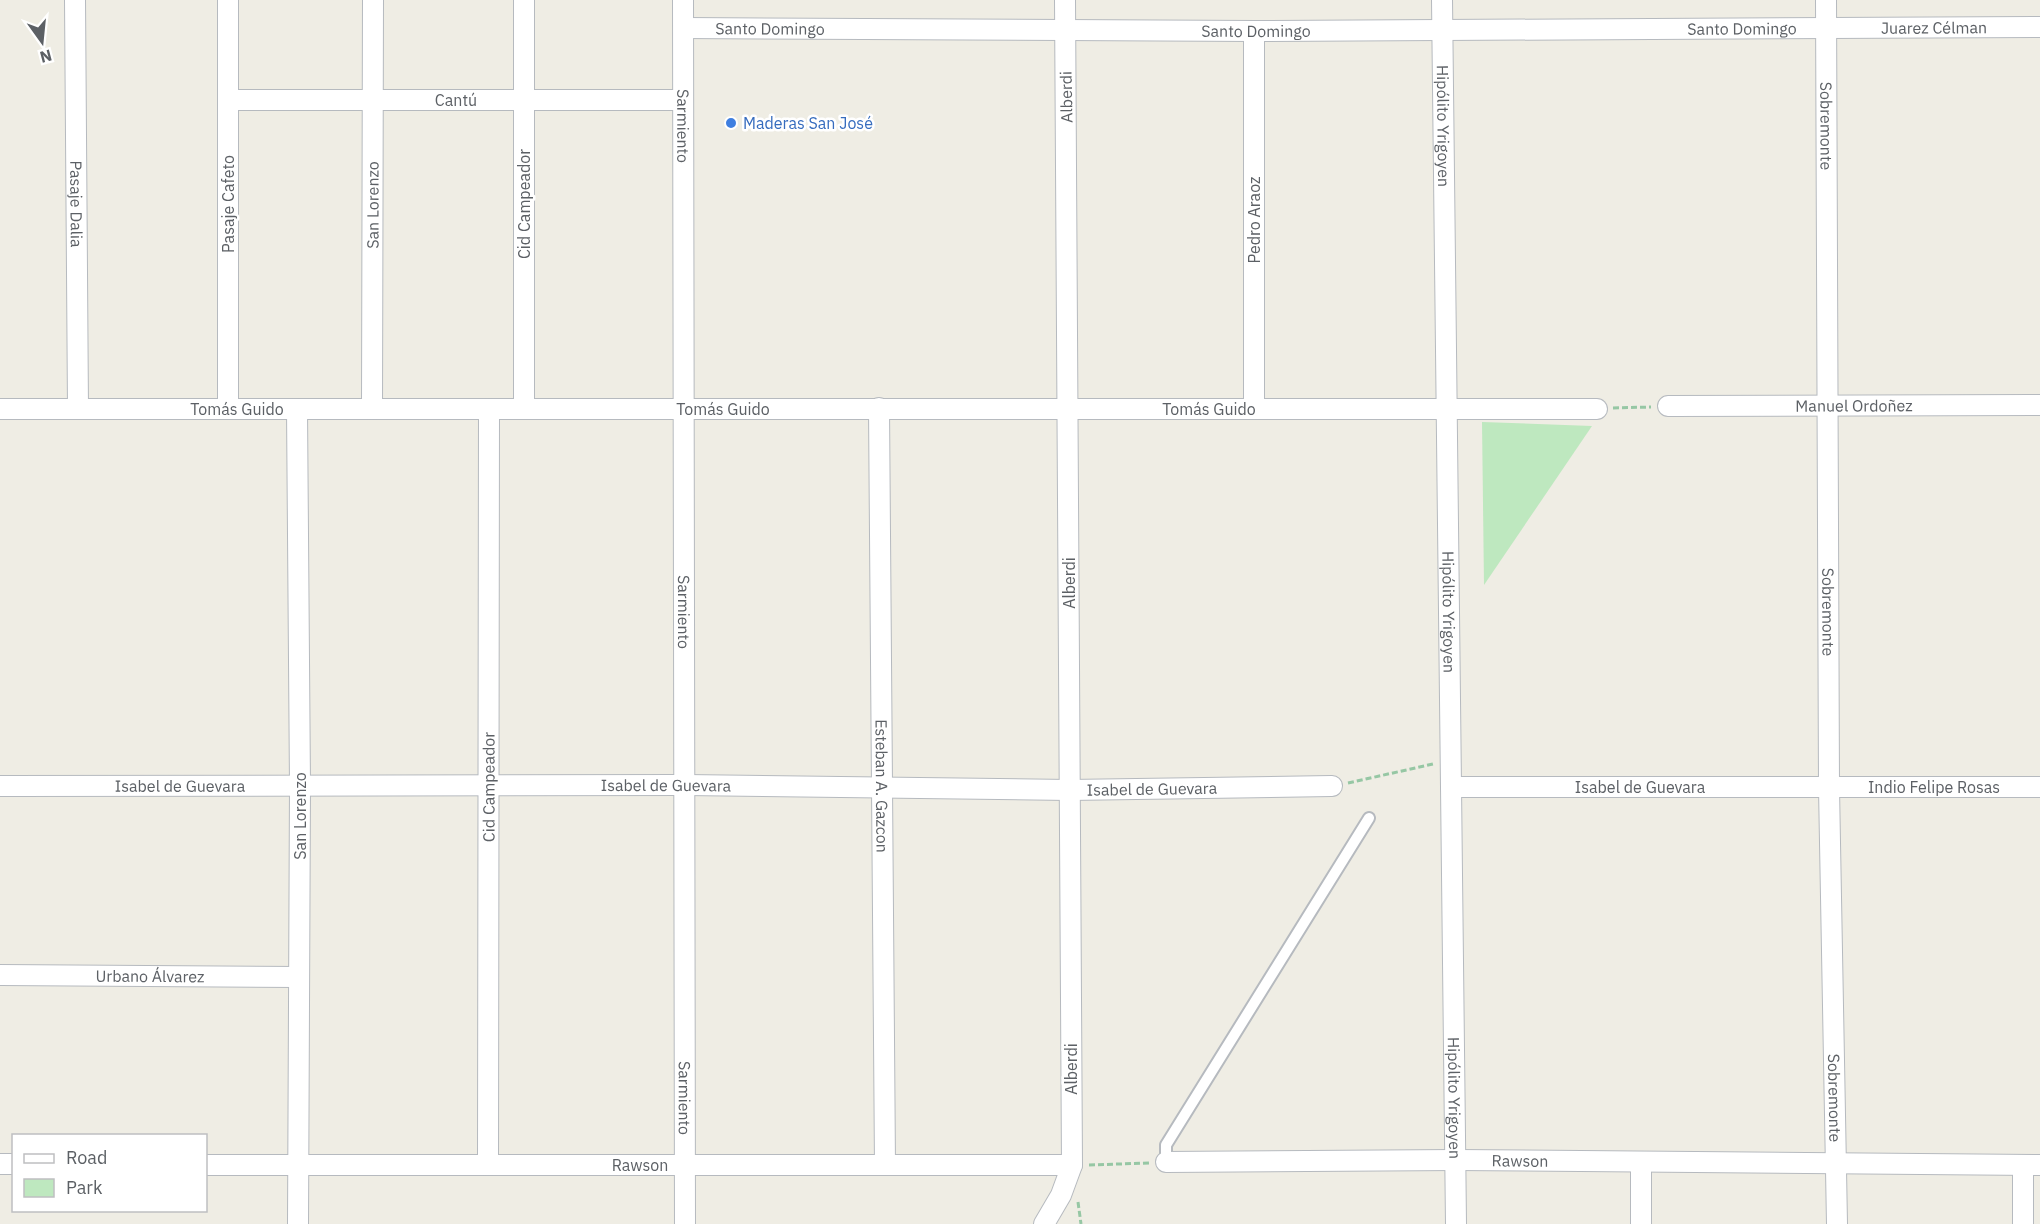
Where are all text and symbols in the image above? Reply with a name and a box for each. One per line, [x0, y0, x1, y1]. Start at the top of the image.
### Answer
north arrow [12, 12, 72, 72]
street label: Juarez Célman [1881, 17, 1987, 38]
street label: Santo Domingo [715, 18, 825, 39]
street label: Santo Domingo [1687, 18, 1797, 39]
street label: Santo Domingo [1201, 21, 1311, 41]
text: N [38, 45, 54, 68]
street label: Hipólito Yrigoyen [1433, 65, 1454, 187]
street label: Alberdi [1056, 71, 1076, 123]
street label: Sobremonte [1816, 82, 1837, 171]
street label: Sarmiento [673, 89, 693, 163]
street label: Cantú [435, 90, 477, 110]
place label: Maderas San José [743, 113, 873, 133]
marker: Maderas San José [724, 116, 738, 130]
street label: Cid Campeador [514, 149, 534, 259]
street label: Pasaje Cafeto [218, 155, 238, 253]
street label: Pasaje Dalia [66, 160, 87, 248]
street label: San Lorenzo [362, 161, 383, 249]
street label: Pedro Araoz [1244, 177, 1264, 263]
street label: Manuel Ordoñez [1795, 395, 1913, 416]
street label: Tomás Guido [190, 399, 284, 419]
street label: Tomás Guido [676, 399, 770, 419]
street label: Tomás Guido [1162, 399, 1256, 419]
street label: Hipólito Yrigoyen [1438, 551, 1460, 673]
street label: Alberdi [1059, 557, 1079, 609]
street label: Sobremonte [1818, 568, 1838, 657]
street label: Sarmiento [674, 575, 694, 649]
street label: Esteban A. Gazcon [871, 719, 893, 853]
street label: Cid Campeador [478, 732, 499, 842]
street label: San Lorenzo [290, 772, 310, 860]
street label: Isabel de Guevara [601, 775, 732, 796]
street label: Isabel de Guevara [115, 776, 246, 796]
street label: Isabel de Guevara [1575, 777, 1706, 797]
street label: Indio Felipe Rosas [1868, 777, 2000, 797]
street label: Isabel de Guevara [1087, 778, 1218, 800]
street label: Urbano Álvarez [95, 965, 205, 986]
street label: Hipólito Yrigoyen [1444, 1037, 1465, 1159]
street label: Alberdi [1061, 1043, 1081, 1095]
street label: Sobremonte [1824, 1054, 1846, 1143]
street label: Sarmiento [675, 1061, 695, 1135]
legend [12, 1134, 207, 1212]
text: Road [66, 1146, 107, 1169]
street label: Rawson [1492, 1150, 1548, 1171]
street label: Rawson [612, 1155, 668, 1175]
text: Park [66, 1176, 103, 1199]

